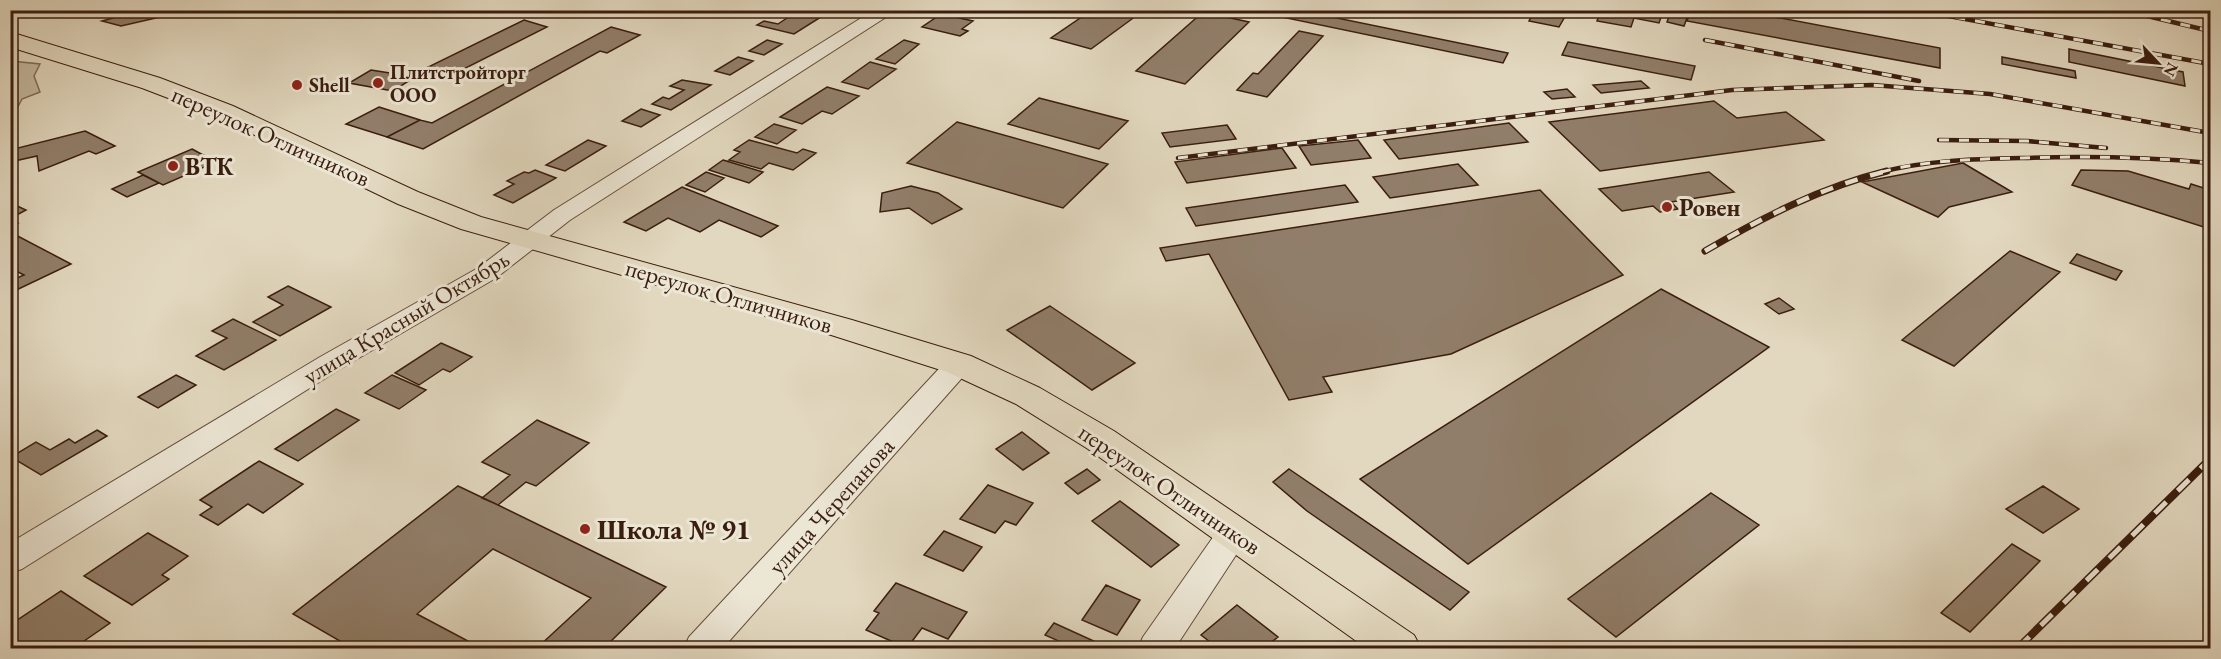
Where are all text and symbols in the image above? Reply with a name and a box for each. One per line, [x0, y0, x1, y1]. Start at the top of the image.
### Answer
north arrow [2128, 33, 2188, 93]
place label: Плитстройторг ООО [390, 59, 526, 108]
text: N [2159, 59, 2183, 80]
place label: Shell [309, 72, 350, 98]
marker: Плитстройторг ООО [371, 76, 385, 90]
street label: переулок Отличников [167, 78, 375, 194]
marker: Shell [290, 78, 304, 92]
place label: ВТК [185, 151, 235, 182]
marker: ВТК [166, 159, 180, 173]
place label: Ровен [1679, 192, 1741, 223]
marker: Ровен [1660, 200, 1674, 214]
street label: улица Красный Октябрь [297, 243, 515, 391]
street label: переулок Отличников [622, 252, 836, 340]
street label: переулок Отличников [1073, 416, 1267, 562]
street label: улица Черепанова [761, 431, 901, 581]
place label: Школа № 91 [597, 511, 751, 547]
marker: Школа № 91 [578, 522, 592, 536]

